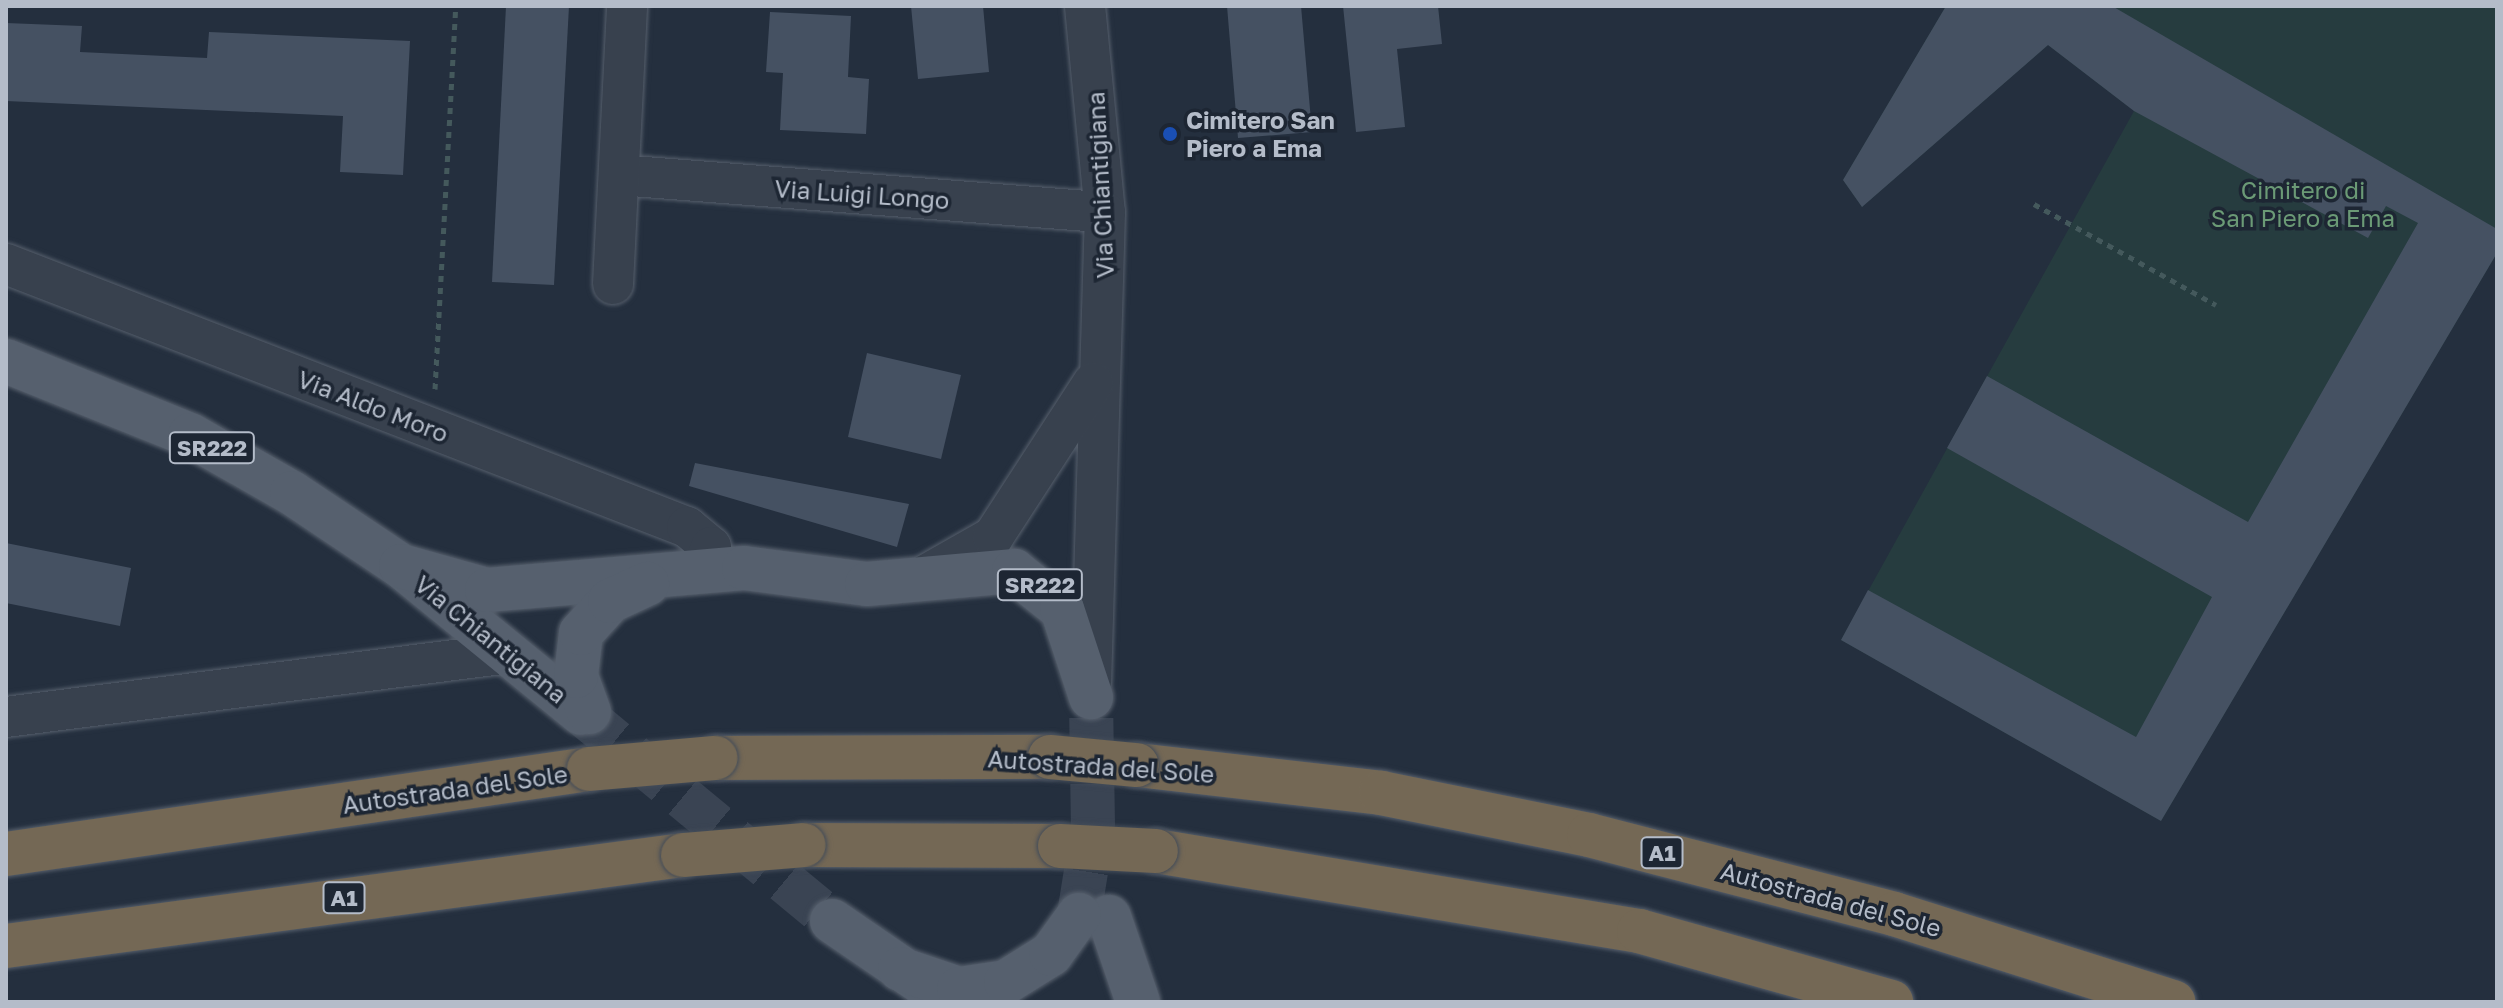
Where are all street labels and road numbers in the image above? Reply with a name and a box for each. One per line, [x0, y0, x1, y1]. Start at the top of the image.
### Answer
street label: Via Chiantigiana [1081, 91, 1119, 279]
street label: Via Luigi Longo [774, 174, 950, 214]
street label: Via Aldo Moro [294, 364, 452, 448]
road number: SR222 [168, 430, 256, 466]
road number: SR222 [996, 567, 1084, 603]
street label: Via Chiantigiana [409, 569, 573, 709]
street label: Autostrada del Sole [987, 744, 1215, 788]
street label: Autostrada del Sole [341, 759, 569, 819]
road number: A1 [1640, 835, 1684, 871]
street label: Autostrada del Sole [1718, 856, 1944, 942]
road number: A1 [322, 880, 366, 916]

